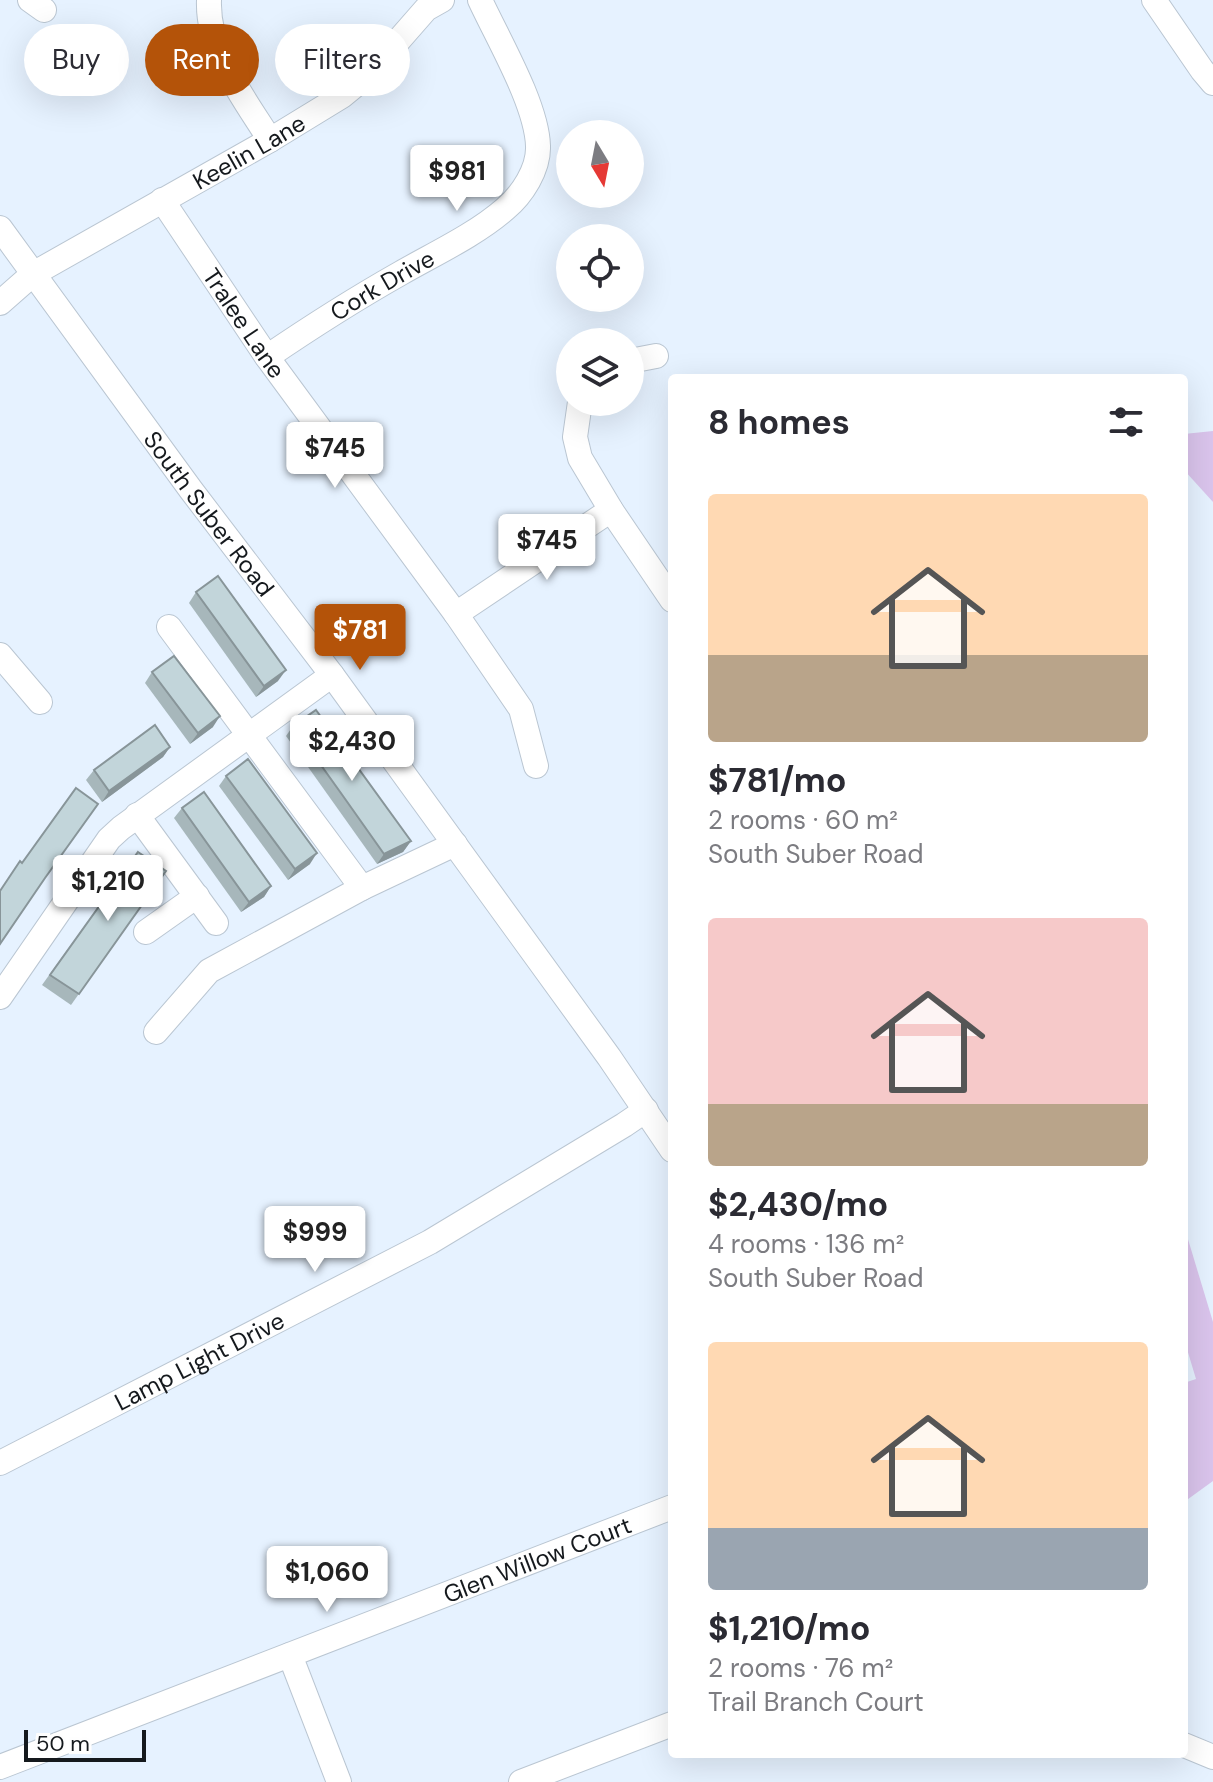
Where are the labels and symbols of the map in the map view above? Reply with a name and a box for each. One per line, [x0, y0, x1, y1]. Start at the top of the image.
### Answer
street label: Keelin Lane [187, 107, 311, 196]
north arrow [556, 120, 644, 208]
pin: $981 [410, 145, 504, 213]
street label: Cork Drive [324, 242, 439, 327]
street label: Tralee Lane [196, 262, 293, 384]
pin: $745 [288, 422, 382, 490]
street label: South Suber Road [137, 424, 282, 602]
pin: $745 [500, 514, 594, 582]
pin: $781 [313, 604, 407, 672]
pin: $2,430 [287, 715, 417, 783]
pin: $1,210 [43, 855, 173, 923]
pin: $999 [268, 1206, 362, 1274]
street label: Lamp Light Drive [109, 1304, 289, 1417]
street label: Glen Willow Court [439, 1509, 636, 1610]
pin: $1,060 [262, 1546, 392, 1614]
scale bar [24, 1726, 146, 1762]

